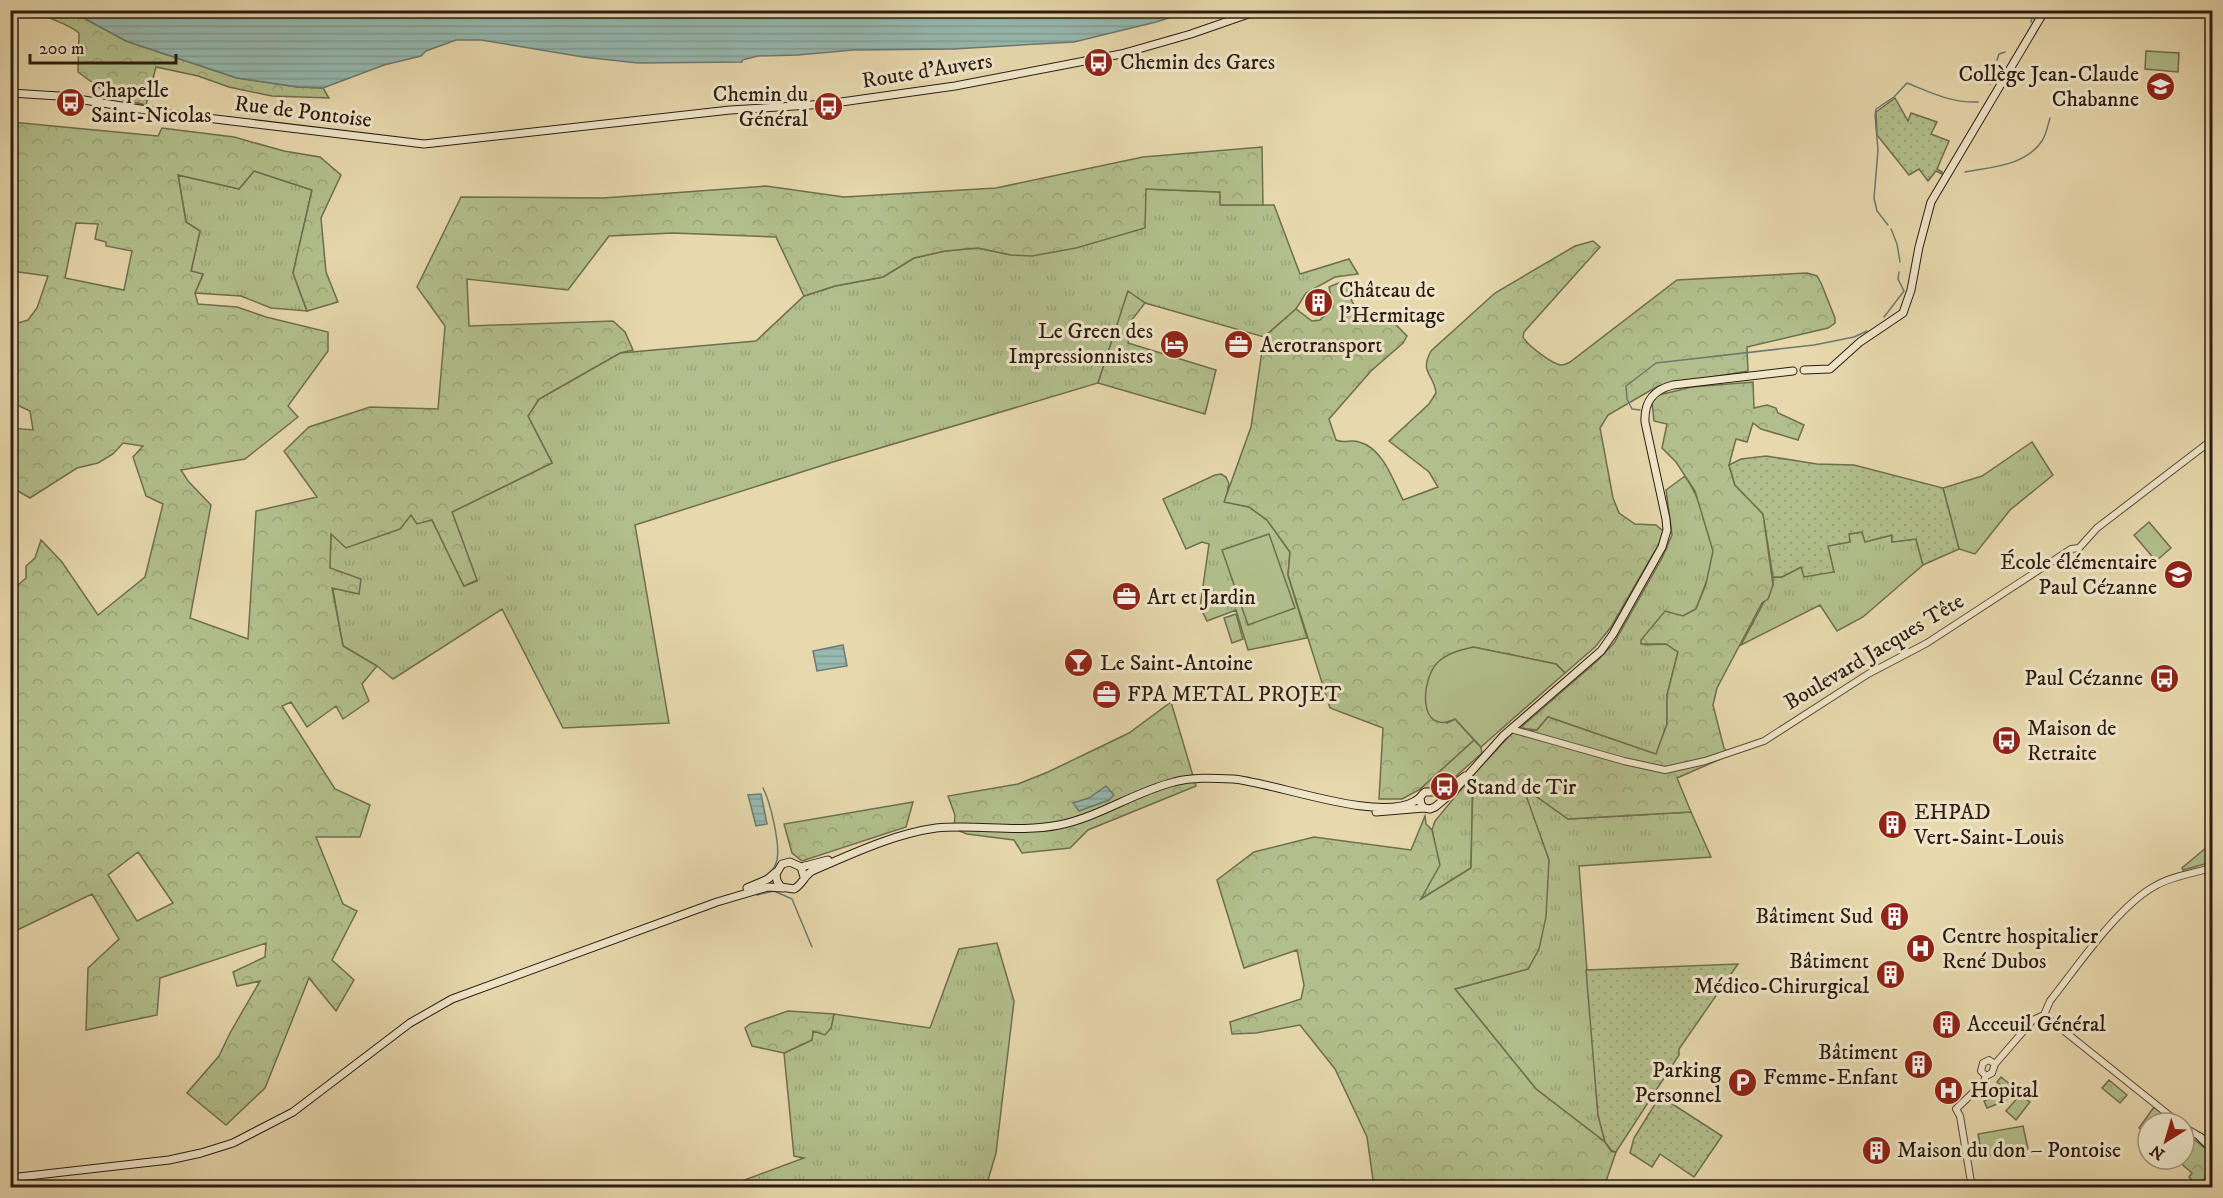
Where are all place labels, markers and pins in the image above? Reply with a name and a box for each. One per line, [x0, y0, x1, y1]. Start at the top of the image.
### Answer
bus stop icon: Chemin des Gares [1083, 46, 1115, 78]
place label: Chemin des Gares [1120, 49, 1275, 76]
place label: Collège Jean-Claude Chabanne [1958, 61, 2139, 113]
school or university icon: Collège Jean-Claude Chabanne [2144, 71, 2176, 103]
place label: Chapelle Saint-Nicolas [91, 77, 211, 129]
place label: Chemin du Général [713, 81, 808, 133]
bus stop icon: Chapelle Saint-Nicolas [54, 87, 86, 119]
bus stop icon: Chemin du Général [813, 91, 845, 123]
place label: Château de l'Hermitage [1339, 277, 1445, 329]
building icon: Château de l'Hermitage [1302, 287, 1334, 319]
place label: Le Green des Impressionnistes [1009, 318, 1153, 370]
hotel icon: Le Green des Impressionnistes [1158, 328, 1190, 360]
office icon: Aerotransport [1223, 329, 1255, 361]
place label: Aerotransport [1260, 332, 1382, 359]
place label: École élémentaire Paul Cézanne [2000, 549, 2157, 601]
school or university icon: École élémentaire Paul Cézanne [2162, 559, 2194, 591]
office icon: Art et Jardin [1110, 581, 1142, 613]
place label: Art et Jardin [1147, 584, 1256, 611]
bar icon: Le Saint-Antoine [1063, 647, 1095, 679]
place label: Le Saint-Antoine [1100, 650, 1253, 677]
bus stop icon: Paul Cézanne [2148, 662, 2180, 694]
place label: Paul Cézanne [2024, 665, 2143, 692]
office icon: FPA METAL PROJET [1090, 678, 1122, 710]
place label: FPA METAL PROJET [1127, 681, 1342, 708]
place label: Maison de Retraite [2027, 715, 2116, 767]
bus stop icon: Maison de Retraite [1990, 725, 2022, 757]
bus stop icon: Stand de Tir [1429, 771, 1461, 803]
place label: Stand de Tir [1466, 774, 1577, 801]
place label: EHPAD Vert-Saint-Louis [1913, 799, 2064, 851]
building icon: EHPAD Vert-Saint-Louis [1877, 809, 1909, 841]
building icon: Bâtiment Sud [1878, 900, 1910, 932]
place label: Bâtiment Sud [1755, 903, 1873, 930]
place label: Centre hospitalier René Dubos [1942, 923, 2099, 975]
hospital icon: Centre hospitalier René Dubos [1905, 933, 1937, 965]
place label: Bâtiment Médico-Chirurgical [1694, 948, 1869, 1000]
building icon: Bâtiment Médico-Chirurgical [1874, 958, 1906, 990]
building icon: Acceuil Général [1930, 1008, 1962, 1040]
place label: Acceuil Général [1967, 1011, 2106, 1038]
place label: Bâtiment Femme-Enfant [1763, 1039, 1898, 1091]
building icon: Bâtiment Femme-Enfant [1903, 1049, 1935, 1081]
place label: Parking Personnel [1635, 1057, 1721, 1109]
parking icon: Parking Personnel [1726, 1067, 1758, 1099]
hospital icon: Hopital [1933, 1074, 1965, 1106]
place label: Hopital [1970, 1077, 2039, 1104]
building icon: Maison du don – Pontoise [1860, 1134, 1892, 1166]
place label: Maison du don – Pontoise [1897, 1137, 2121, 1164]

